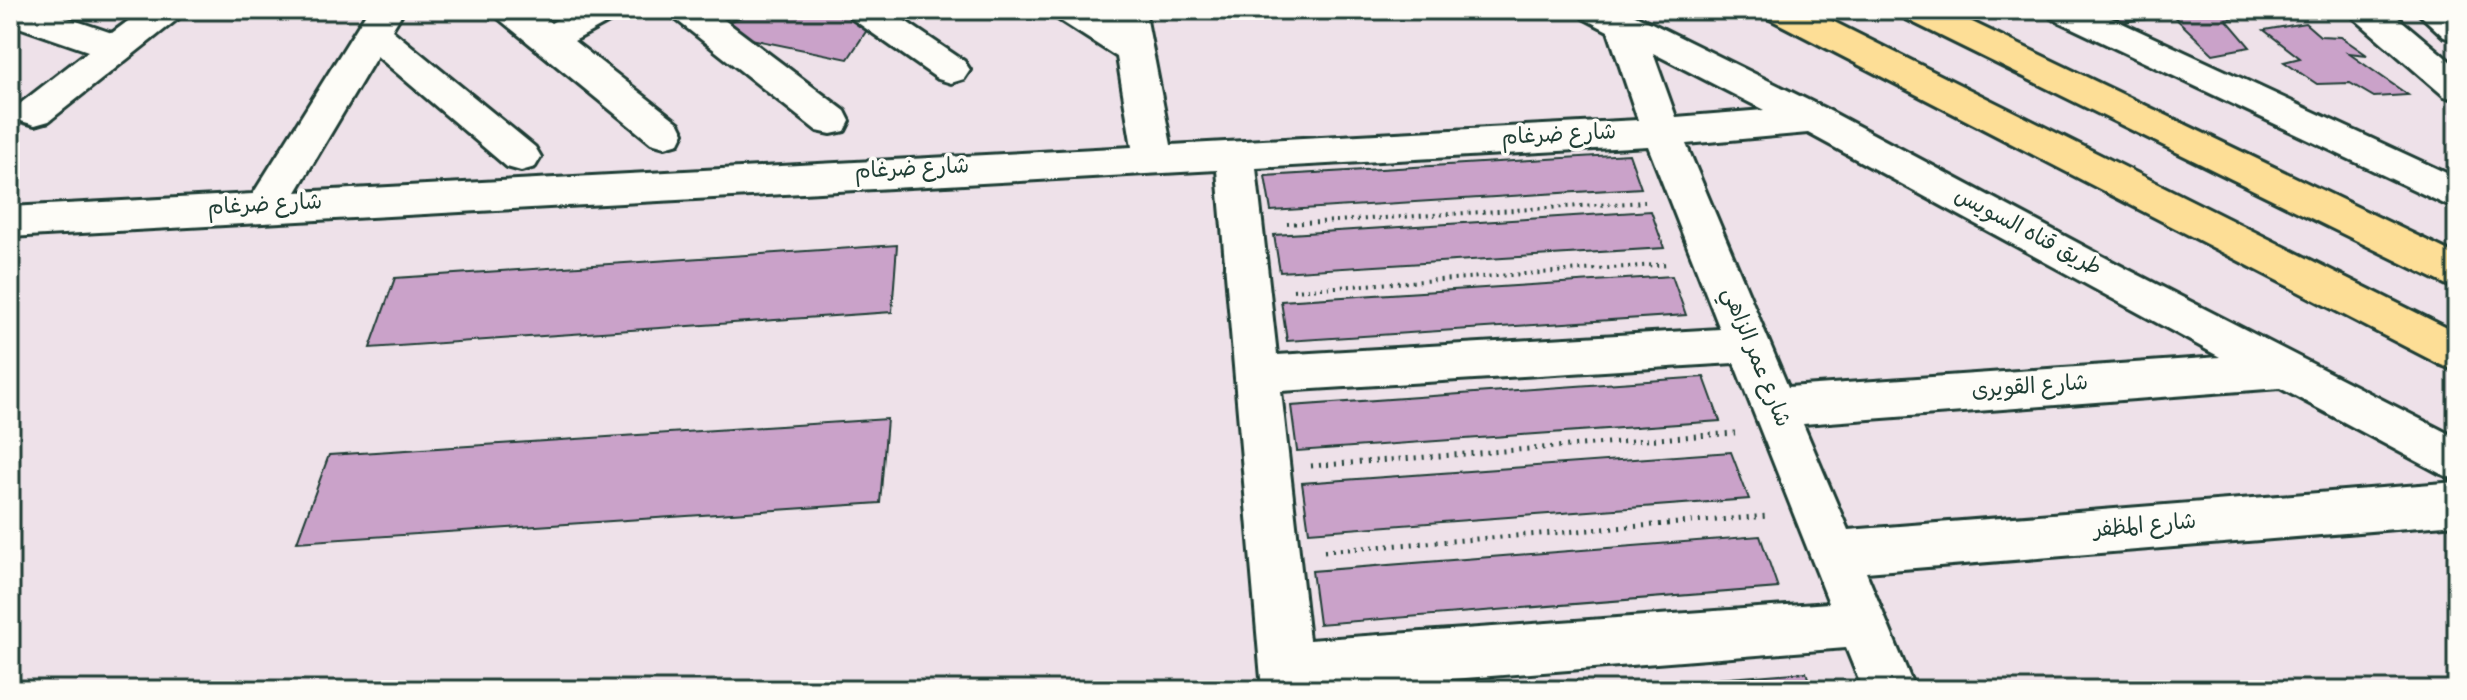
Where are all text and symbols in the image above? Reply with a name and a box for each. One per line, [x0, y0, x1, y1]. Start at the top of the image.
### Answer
street label: شارع ضرغام [1501, 121, 1617, 153]
street label: شارع ضرغام [854, 155, 970, 187]
street label: طريق قناه السويس [1949, 184, 2105, 284]
street label: شارع ضرغام [207, 191, 323, 223]
street label: شارع عمر الزاهي [1711, 284, 1794, 433]
street label: شارع القويرى [1971, 372, 2089, 406]
street label: شارع المظفر [2090, 511, 2198, 546]

